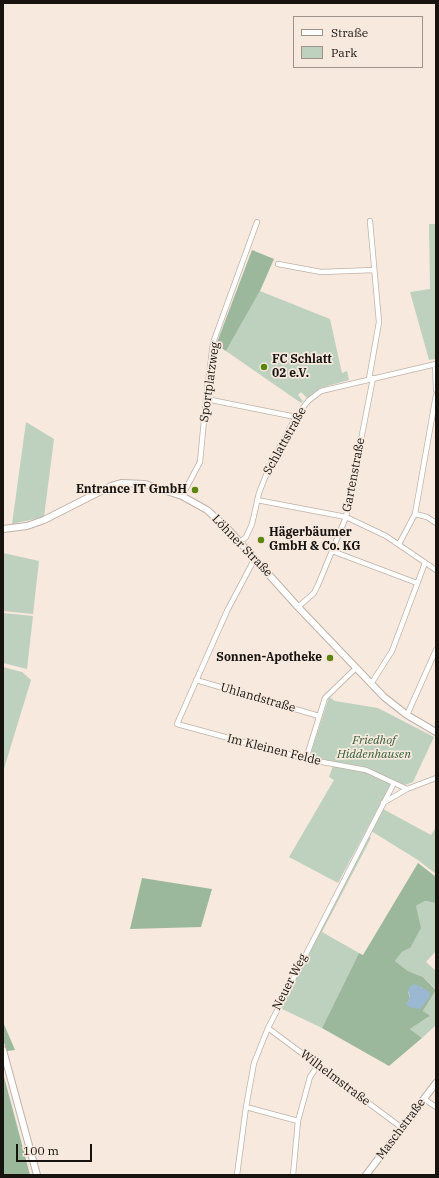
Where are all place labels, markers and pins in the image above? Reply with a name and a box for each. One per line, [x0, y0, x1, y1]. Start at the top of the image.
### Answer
place label: FC Schlatt 02 e.V. [272, 353, 332, 381]
marker: FC Schlatt 02 e.V. [259, 362, 269, 372]
place label: Entrance IT GmbH [76, 483, 187, 497]
marker: Entrance IT GmbH [190, 485, 200, 495]
place label: Hägerbäumer GmbH & Co. KG [269, 526, 361, 554]
marker: Hägerbäumer GmbH & Co. KG [256, 535, 266, 545]
place label: Sonnen-Apotheke [216, 651, 322, 665]
marker: Sonnen-Apotheke [325, 653, 335, 663]

